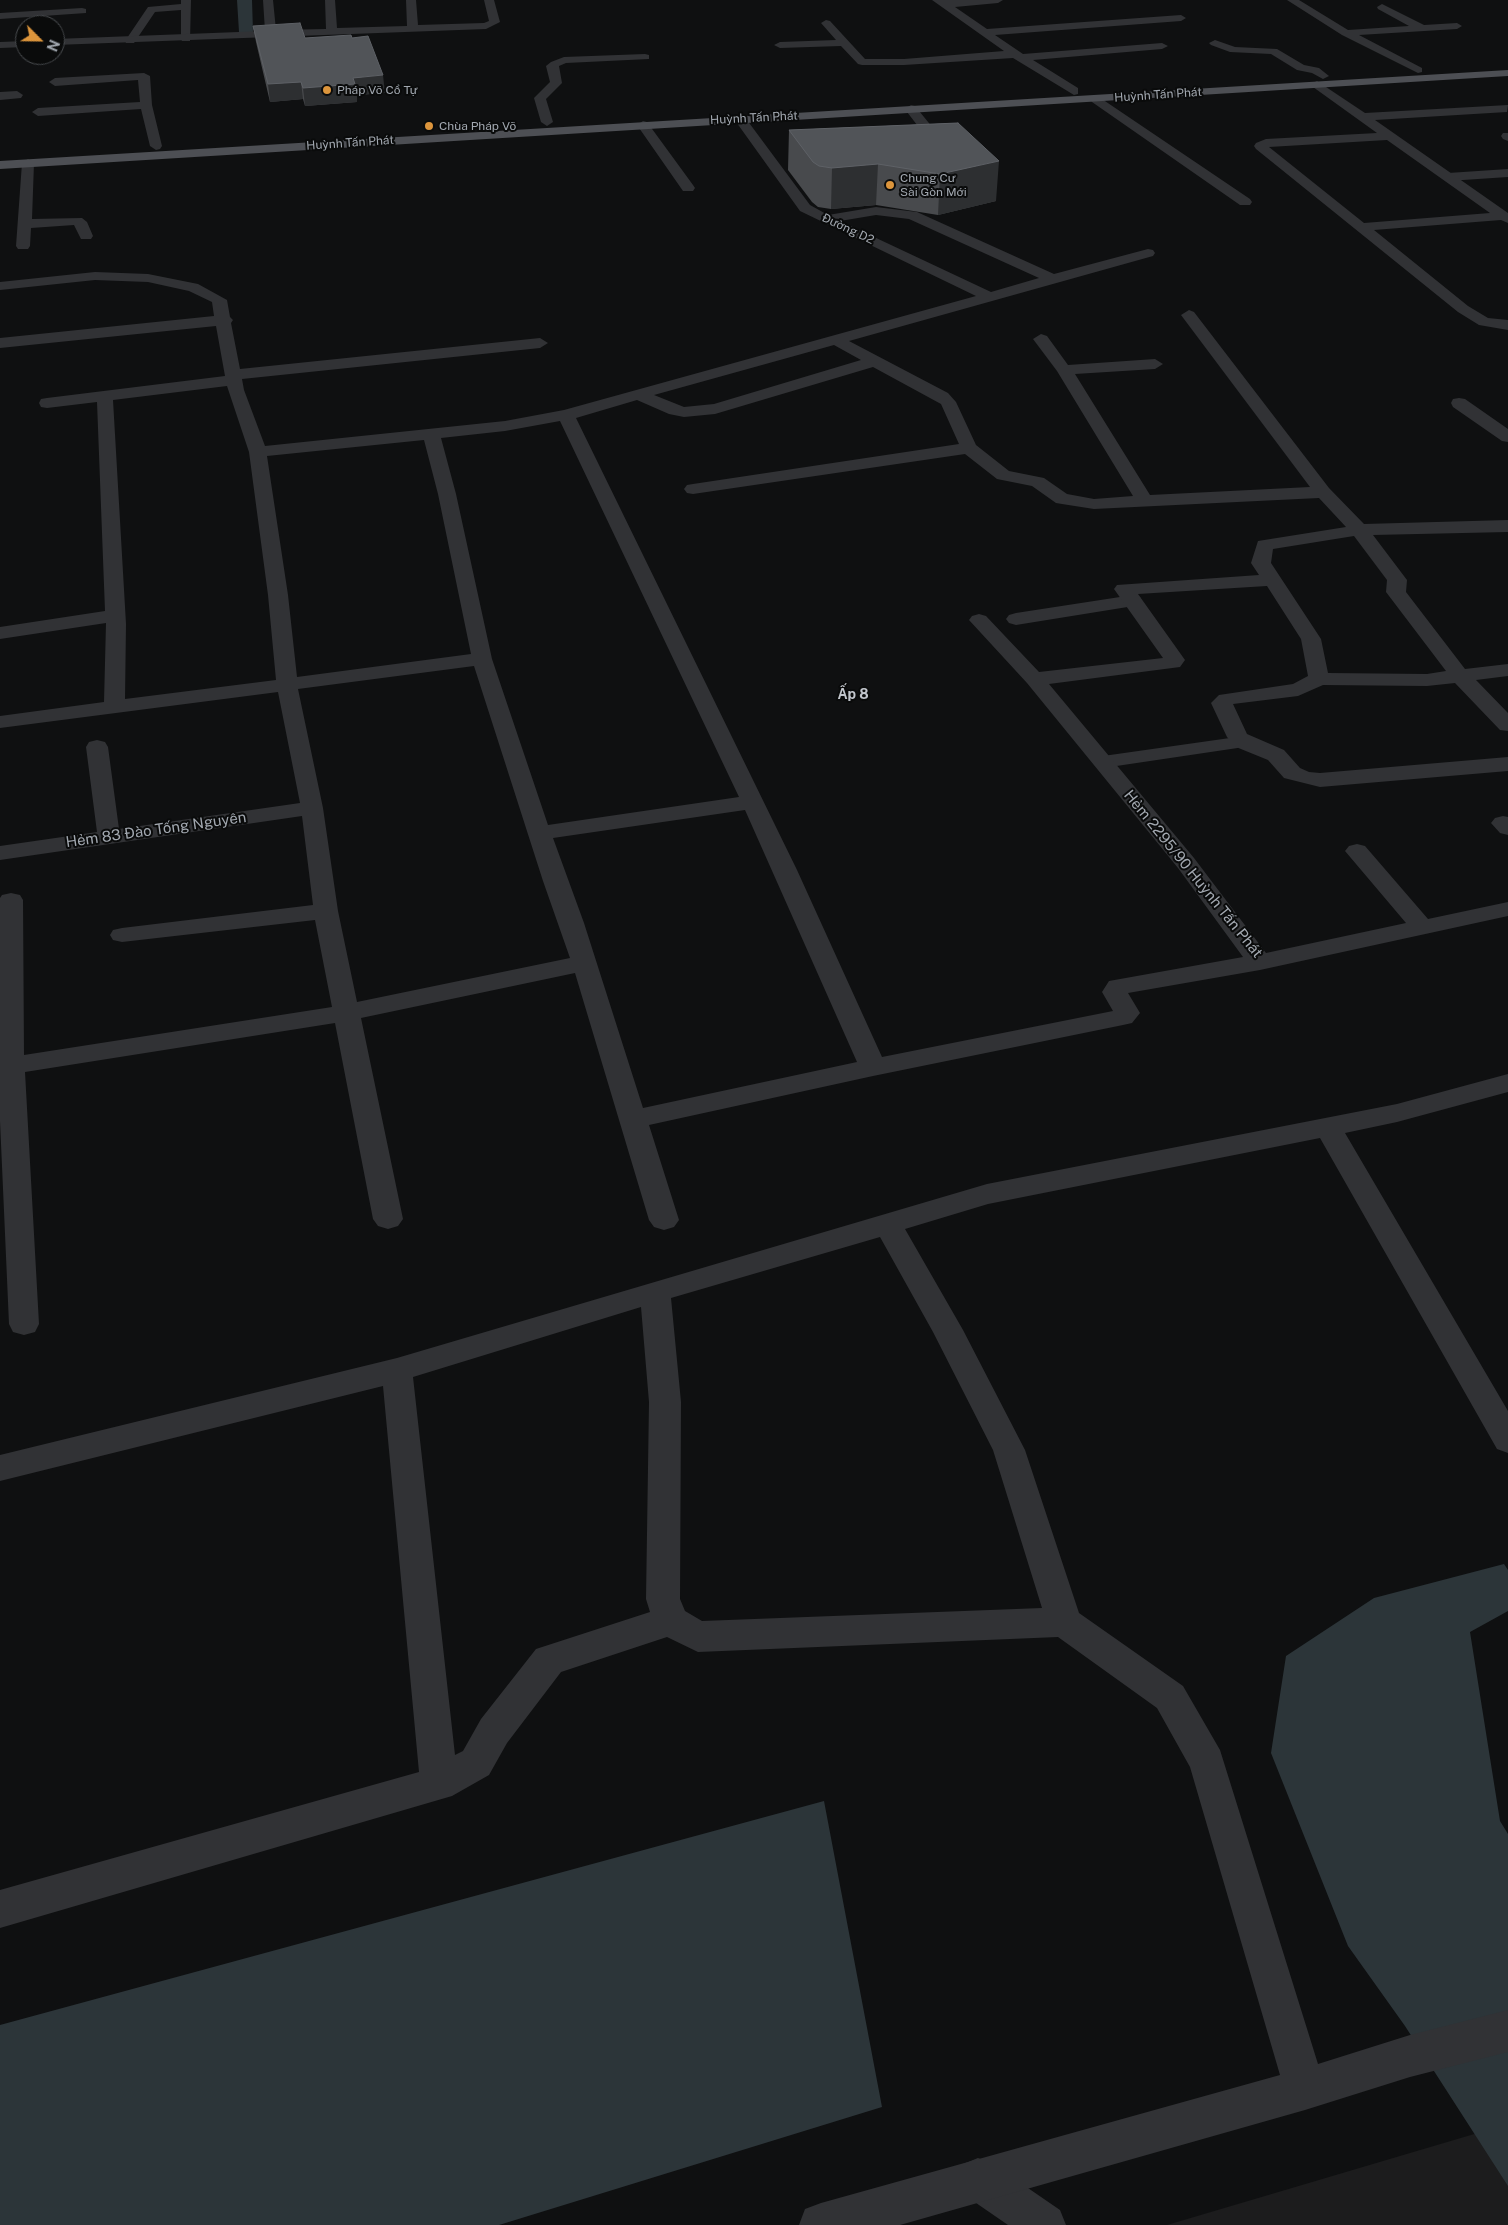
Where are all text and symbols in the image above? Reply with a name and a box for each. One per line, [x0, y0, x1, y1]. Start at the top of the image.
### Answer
north arrow [15, 15, 65, 65]
text: N [43, 37, 62, 54]
place label: Pháp Võ Cổ Tự [337, 83, 418, 97]
marker: Pháp Võ Cổ Tự [321, 84, 333, 96]
street label: Huỳnh Tấn Phát [1114, 85, 1202, 105]
street label: Huỳnh Tấn Phát [710, 109, 798, 127]
place label: Chùa Pháp Võ [439, 119, 516, 133]
marker: Chùa Pháp Võ [423, 120, 435, 132]
street label: Huỳnh Tấn Phát [306, 133, 394, 153]
place label: Chung Cư Sài Gòn Mới [900, 171, 967, 199]
marker: Chung Cư Sài Gòn Mới [884, 179, 896, 191]
street label: Đường D2 [820, 211, 876, 247]
district label: Ấp 8 [837, 687, 869, 703]
street label: Hẻm 2295/90 Huỳnh Tấn Phát [1120, 787, 1266, 961]
street label: Hẻm 83 Đào Tống Nguyên [64, 808, 248, 852]

